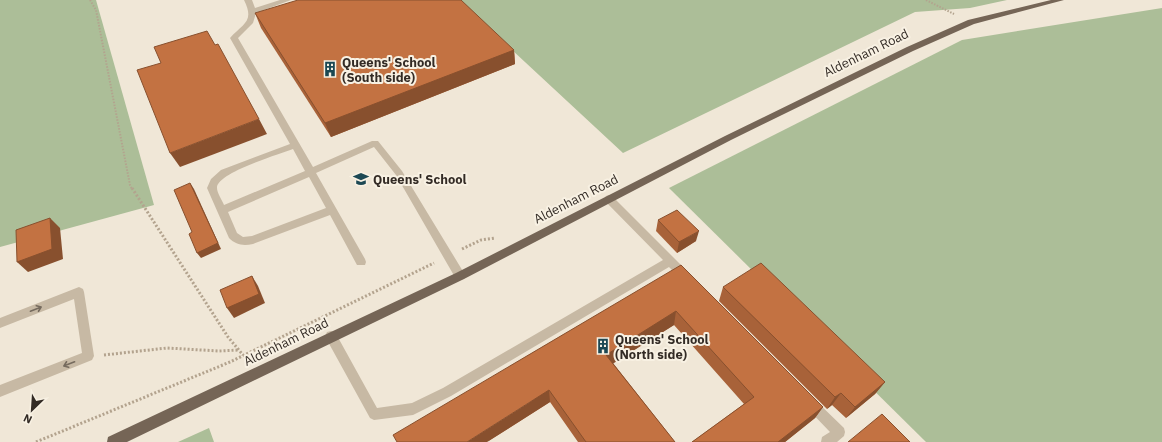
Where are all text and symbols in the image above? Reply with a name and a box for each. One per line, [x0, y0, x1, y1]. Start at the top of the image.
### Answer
street label: Aldenham Road [821, 25, 911, 81]
place label: Queens' School (South side) [342, 54, 436, 86]
building icon: Queens' School (South side) [321, 60, 339, 78]
school or university icon: Queens' School [352, 170, 370, 188]
street label: Aldenham Road [531, 170, 621, 228]
place label: Queens' School [373, 171, 467, 188]
one-way arrow [30, 304, 42, 312]
street label: Aldenham Road [241, 314, 331, 370]
place label: Queens' School (North side) [615, 331, 709, 363]
building icon: Queens' School (North side) [594, 337, 612, 355]
one-way arrow [64, 360, 76, 368]
north arrow [12, 390, 52, 430]
text: N [21, 411, 34, 427]

